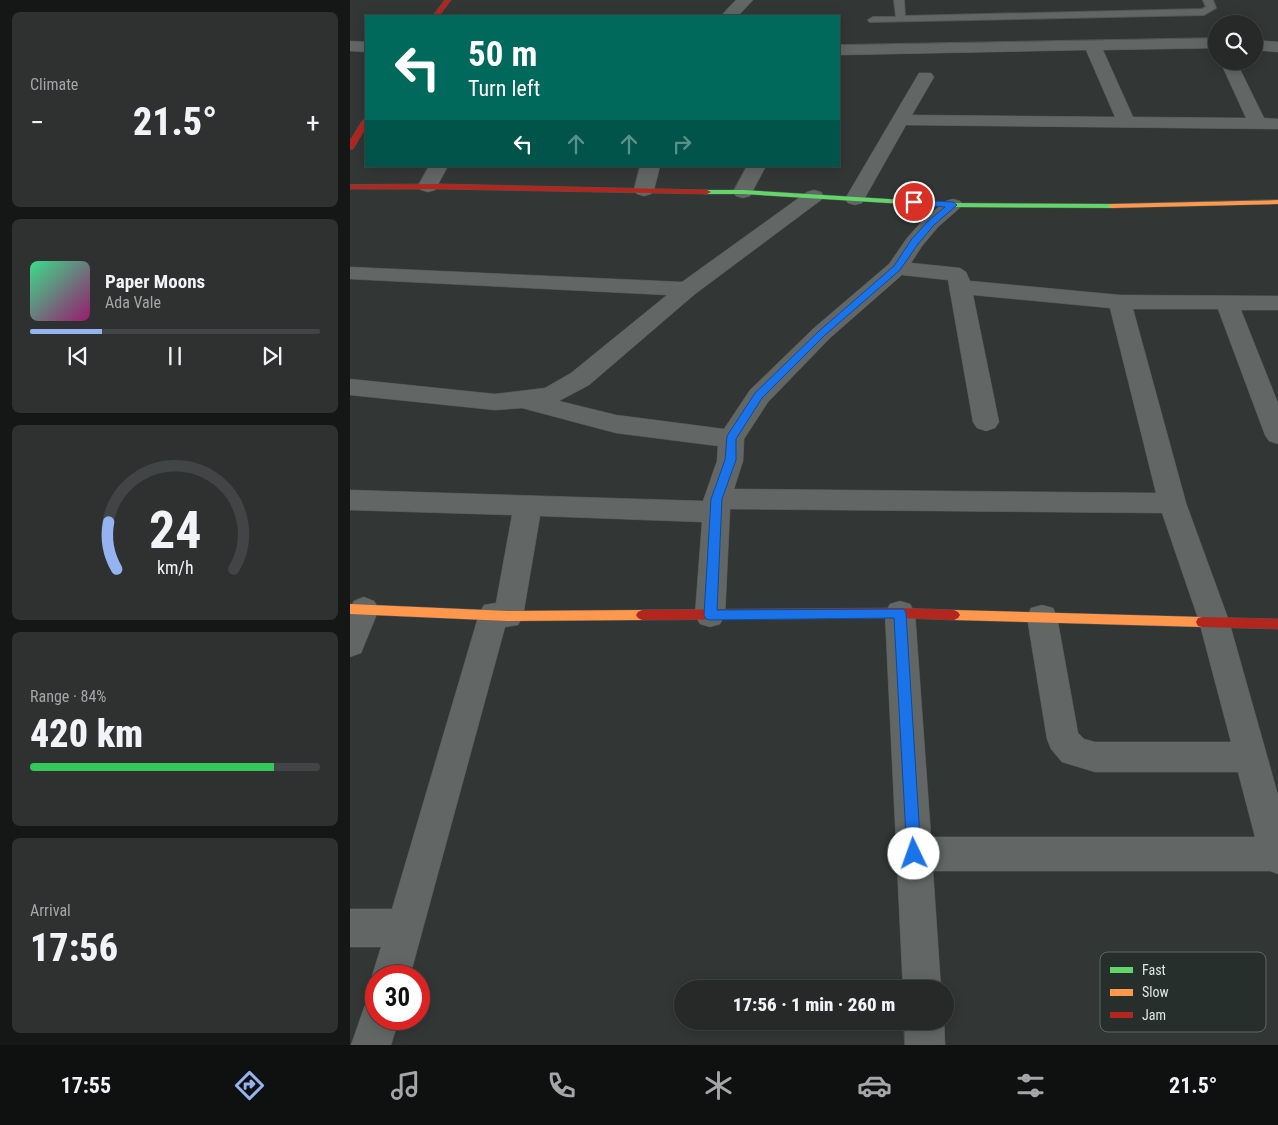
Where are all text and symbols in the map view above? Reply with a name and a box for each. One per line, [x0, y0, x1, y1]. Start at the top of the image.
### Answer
map controls [1208, 15, 1263, 70]
button: search [1208, 15, 1263, 70]
text: 50 m [468, 34, 537, 75]
icon: left [385, 35, 450, 100]
text: Climate [30, 75, 78, 94]
text: Turn left [468, 76, 540, 101]
text: 21.5° [133, 100, 217, 144]
text: − [30, 106, 44, 139]
text: + [306, 106, 320, 139]
icon: left [509, 130, 537, 158]
icon: ahead [562, 130, 590, 158]
icon: ahead [615, 130, 643, 158]
icon: right [668, 130, 696, 158]
pin [893, 181, 935, 223]
icon: arrive [900, 188, 928, 216]
text: Paper Moons [105, 270, 205, 293]
text: Ada Vale [105, 293, 161, 312]
icon: previous [64, 342, 92, 370]
icon: pause [161, 342, 189, 370]
icon: next [258, 342, 286, 370]
text: 24 [149, 500, 201, 561]
text: km/h [157, 557, 193, 578]
text: Range · 84% [30, 687, 106, 706]
text: 420 km [30, 712, 143, 756]
position arrow [887, 827, 939, 879]
text: Arrival [30, 901, 71, 920]
text: 17:56 [30, 926, 118, 970]
legend [1100, 952, 1266, 1032]
text: Fast [1142, 962, 1166, 978]
speed limit sign: 30 [365, 965, 430, 1030]
text: Slow [1142, 984, 1169, 1000]
text: 17:56 · 1 min · 260 m [733, 993, 895, 1016]
text: Jam [1142, 1007, 1166, 1023]
icon: directions [232, 1068, 267, 1103]
icon: music [388, 1068, 423, 1103]
icon: phone [544, 1068, 579, 1103]
icon: climate [701, 1068, 736, 1103]
icon: car [857, 1068, 892, 1103]
icon: filters [1013, 1068, 1048, 1103]
text: 17:55 [61, 1073, 111, 1098]
text: 21.5° [1169, 1073, 1217, 1098]

